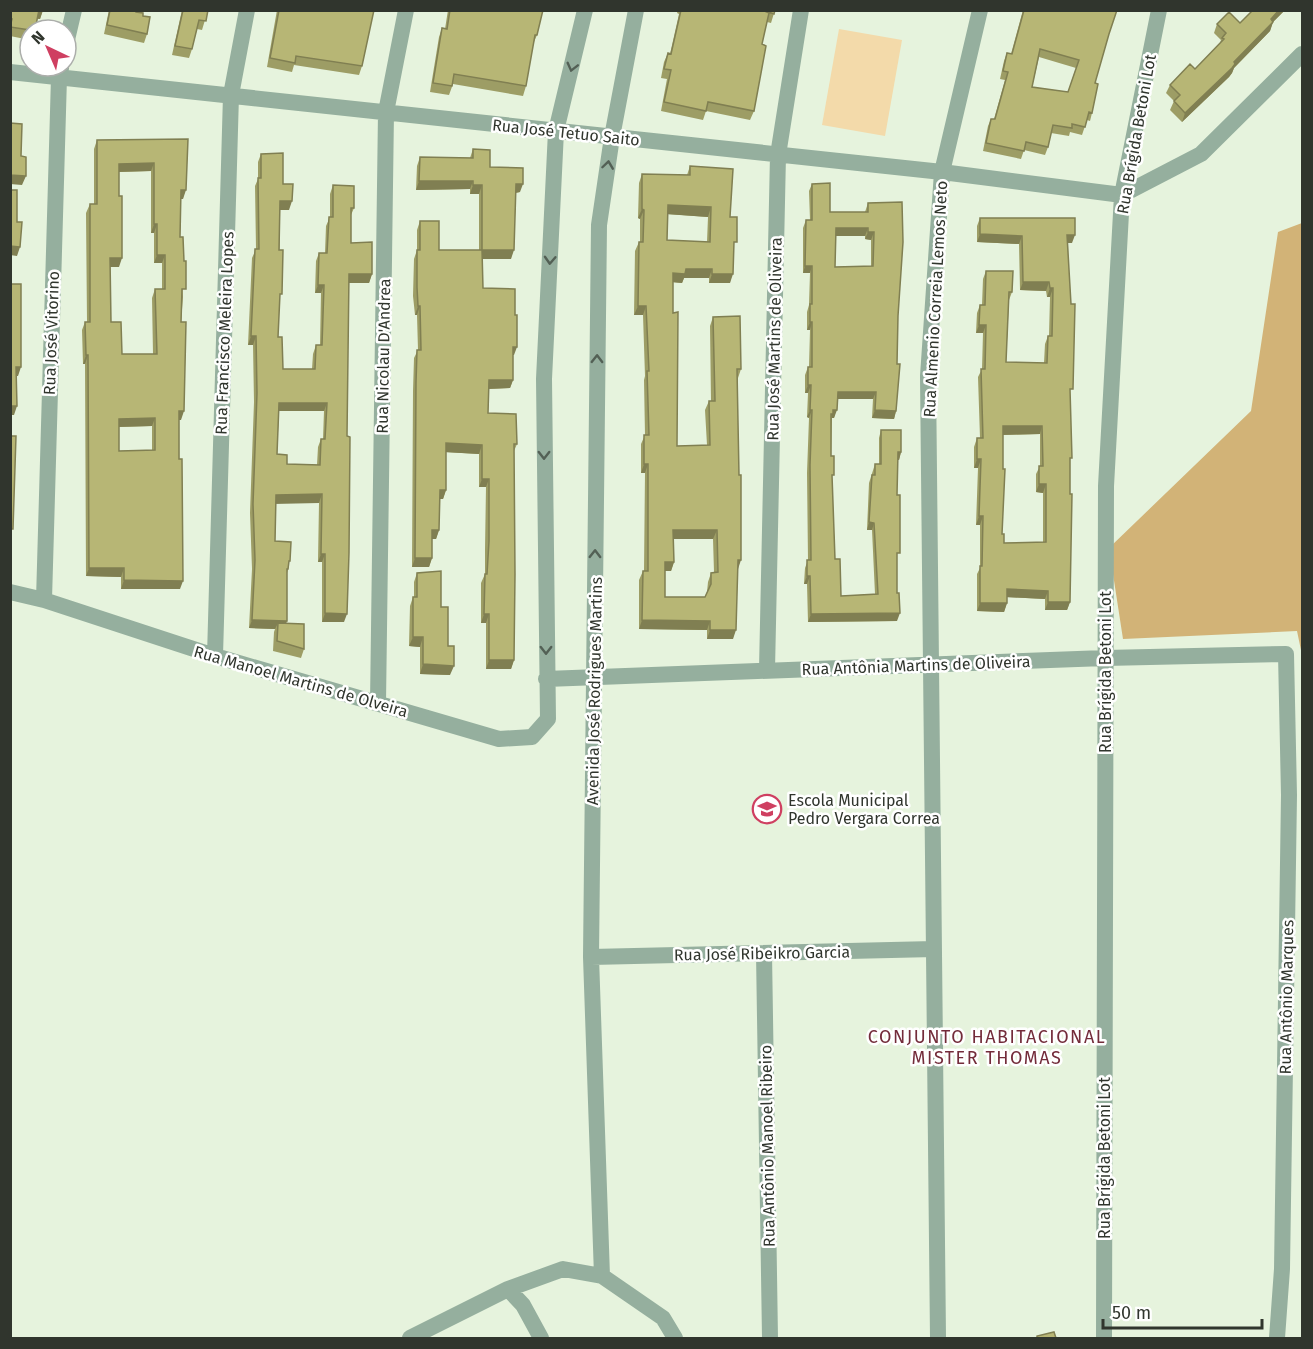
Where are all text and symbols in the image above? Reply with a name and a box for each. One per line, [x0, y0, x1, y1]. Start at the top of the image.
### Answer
north arrow [18, 18, 78, 78]
text: N [28, 27, 48, 48]
street label: Rua Brígida Betoni Lot [1113, 53, 1160, 215]
one-way arrow [566, 62, 579, 72]
street label: Rua José Tetuo Saito [491, 115, 641, 150]
one-way arrow [601, 160, 613, 170]
street label: Rua Almenio Correia Lemos Neto [920, 180, 951, 418]
street label: Rua Francisco Meleira Lopes [211, 231, 238, 435]
street label: Rua José Martins de Oliveira [763, 237, 786, 441]
one-way arrow [543, 256, 556, 265]
street label: Rua José Vitorino [40, 271, 63, 395]
street label: Rua Nicolau D'Andrea [373, 278, 394, 434]
one-way arrow [591, 355, 604, 364]
one-way arrow [538, 451, 551, 460]
one-way arrow [589, 550, 601, 559]
street label: Avenida José Rodrigues Martins [583, 577, 606, 805]
street label: Rua Brígida Betoni Lot [1096, 591, 1115, 753]
street label: Rua Manoel Martins de Olveira [192, 642, 410, 721]
one-way arrow [540, 646, 552, 655]
street label: Rua Antônia Martins de Oliveira [801, 652, 1031, 679]
place label: Escola Municipal Pedro Vergara Correa [788, 791, 940, 828]
school or university icon: Escola Municipal Pedro Vergara Correa [751, 793, 783, 825]
street label: Rua Antônio Marques [1276, 919, 1297, 1075]
street label: Rua José Ribeikro Garcia [674, 942, 850, 965]
district label: CONJUNTO HABITACIONAL MISTER THOMAS [868, 1026, 1106, 1069]
street label: Rua Antônio Manoel Ribeiro [756, 1045, 779, 1247]
street label: Rua Brígida Betoni Lot [1095, 1077, 1114, 1239]
scale bar [1103, 1292, 1262, 1330]
text: 50 m [1112, 1302, 1151, 1324]

